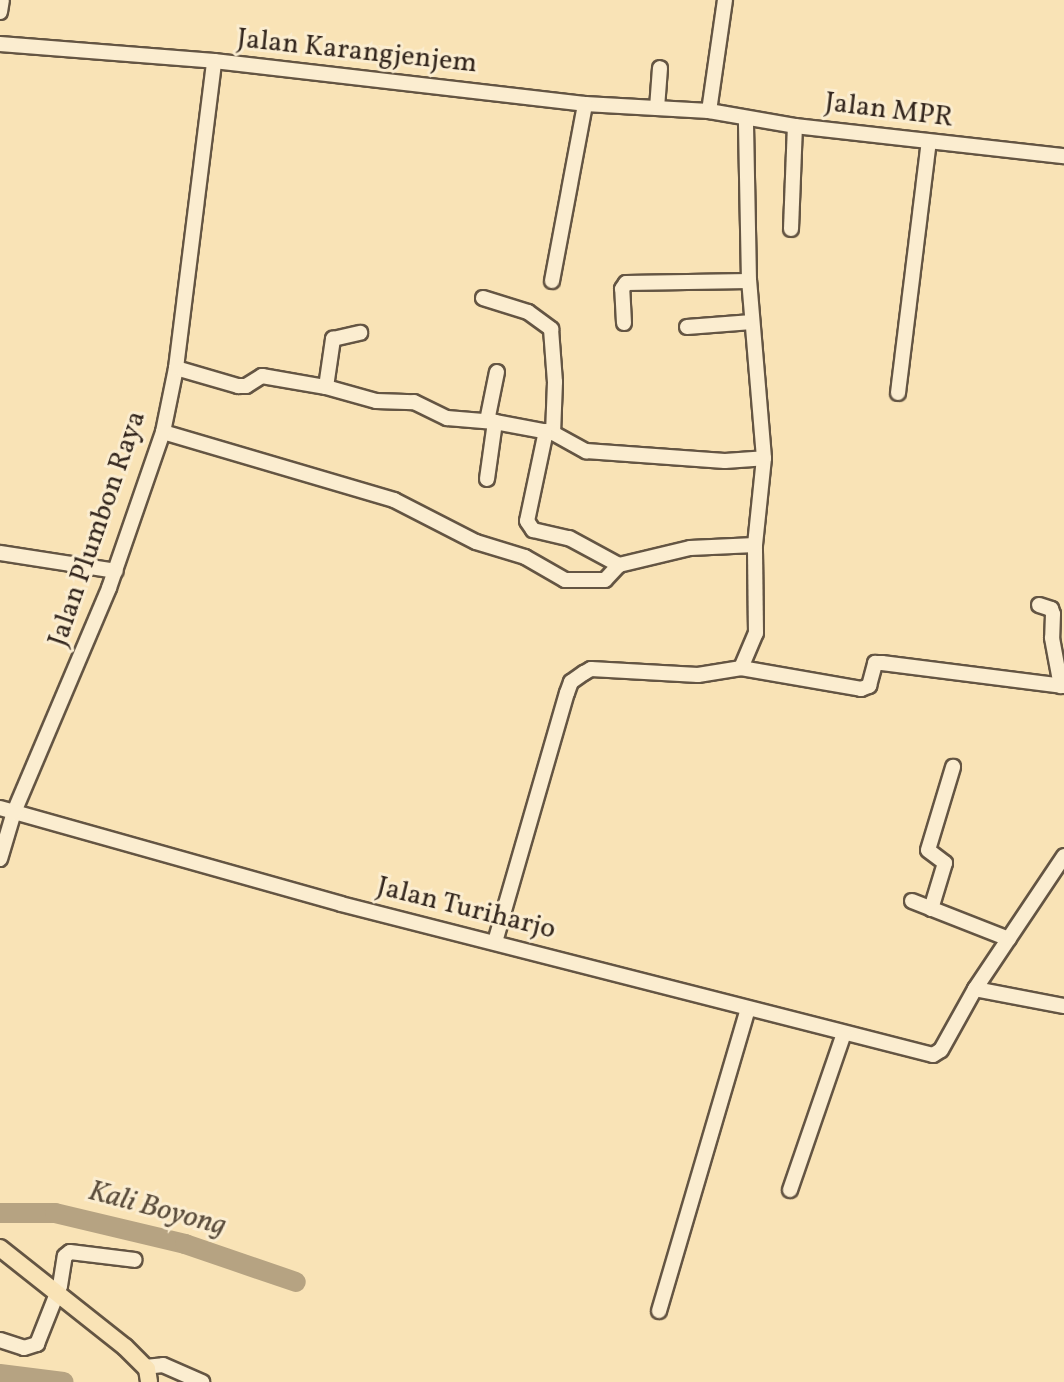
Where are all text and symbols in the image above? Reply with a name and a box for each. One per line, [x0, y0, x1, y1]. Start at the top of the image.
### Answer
street label: Jalan Karangjenjem [235, 23, 479, 81]
street label: Jalan MPR [823, 86, 955, 136]
street label: Jalan Plumbon Raya [42, 407, 154, 651]
street label: Jalan Turiharjo [373, 870, 559, 948]
water label: Kali Boyong [84, 1173, 230, 1245]

